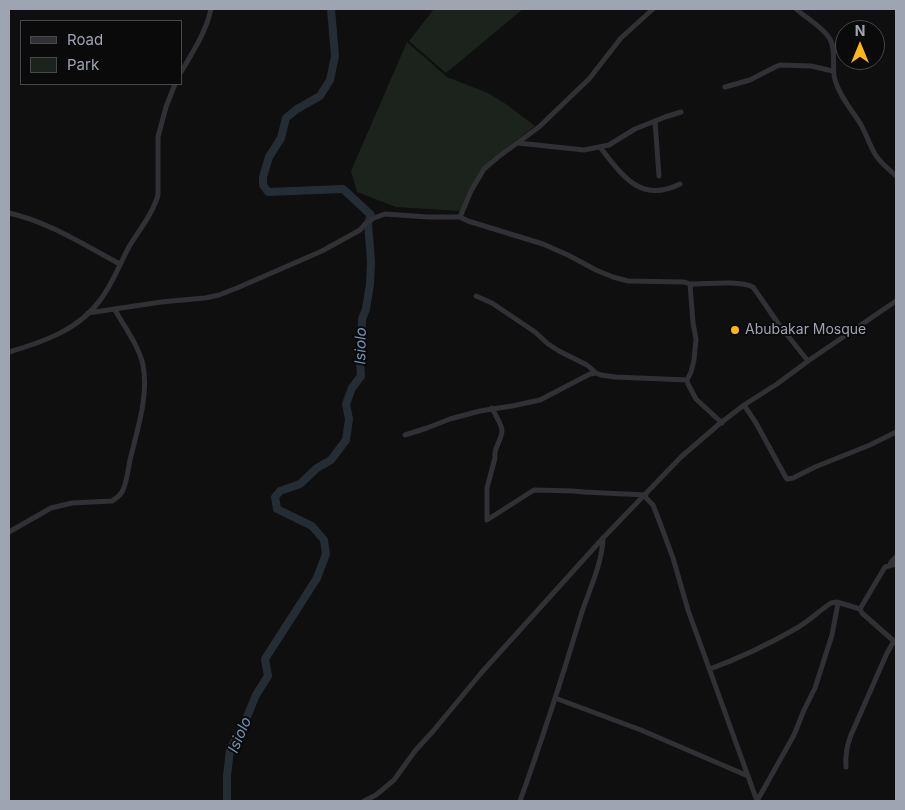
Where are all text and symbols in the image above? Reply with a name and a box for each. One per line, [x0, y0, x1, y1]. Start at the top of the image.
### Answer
legend [20, 20, 182, 85]
north arrow [835, 20, 885, 70]
text: N [855, 22, 865, 39]
text: Road [67, 30, 103, 49]
text: Park [67, 55, 99, 74]
place label: Abubakar Mosque [745, 322, 866, 338]
marker: Abubakar Mosque [729, 324, 741, 336]
water label: Isiolo [352, 327, 370, 365]
water label: Isiolo [224, 714, 256, 756]

